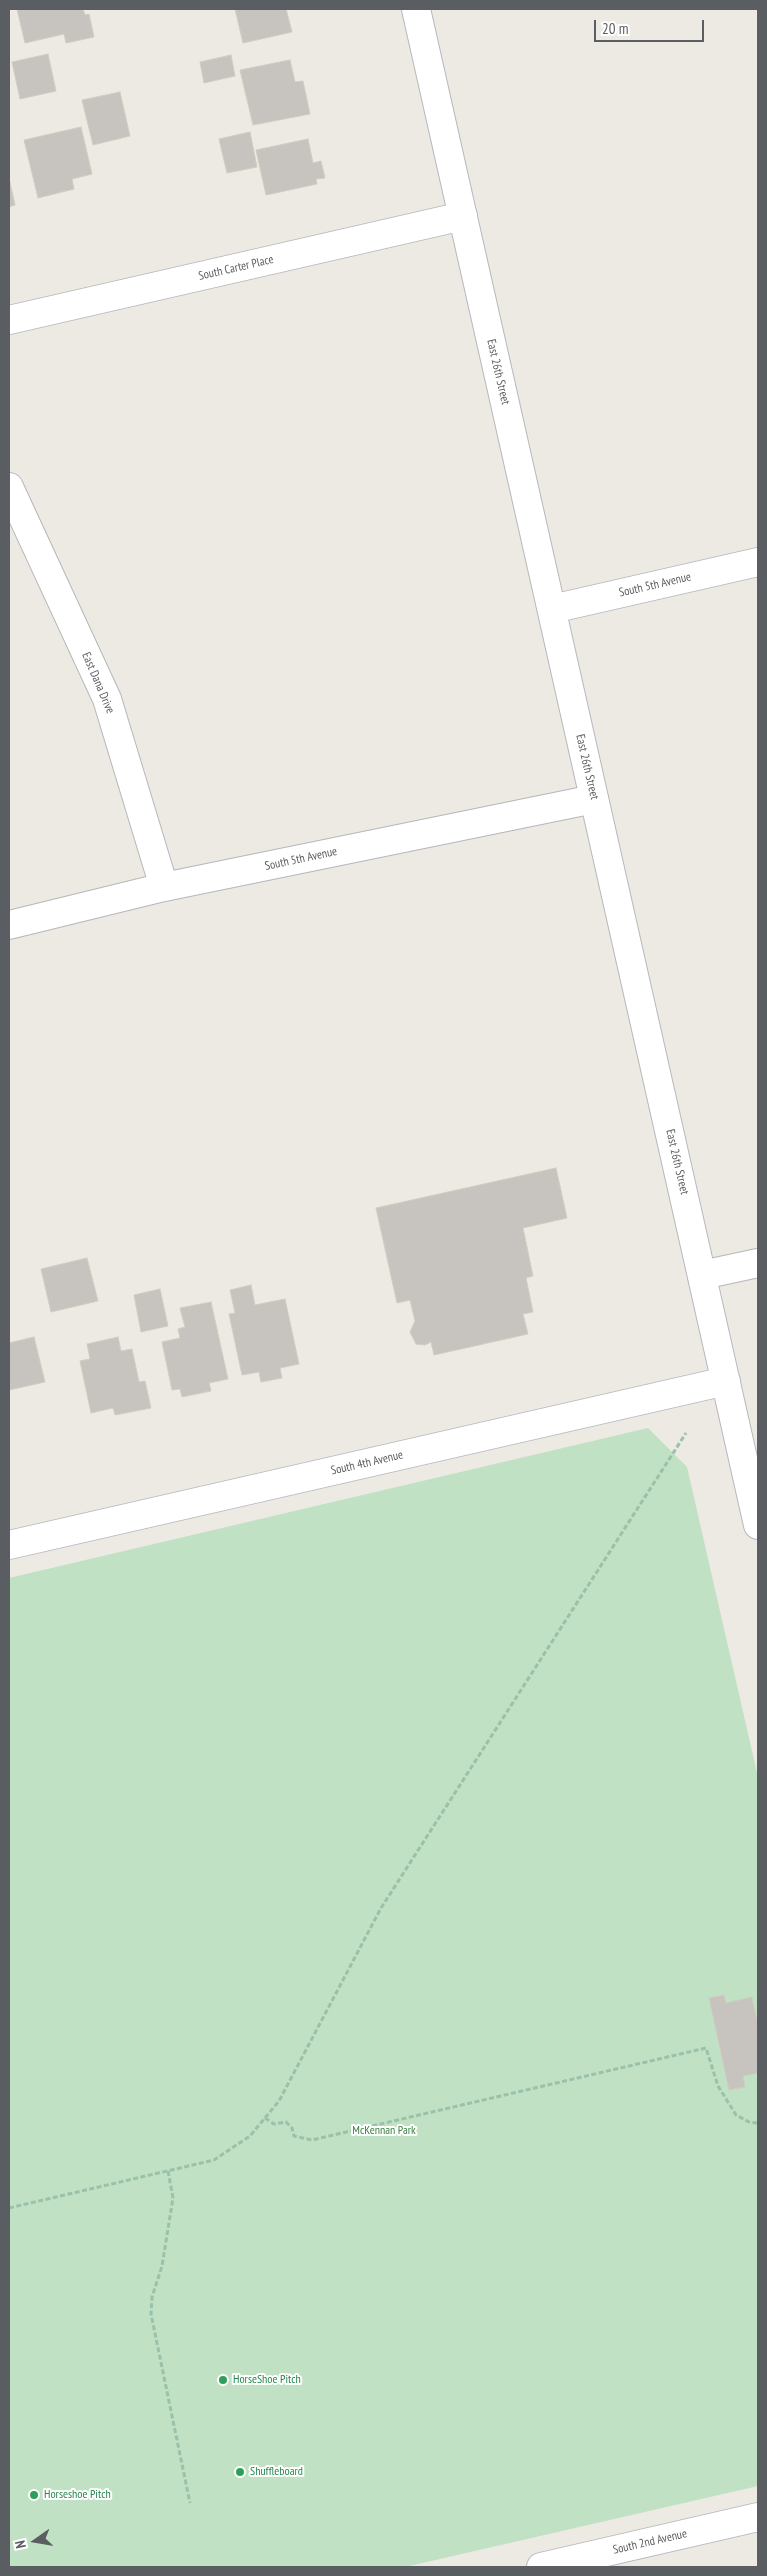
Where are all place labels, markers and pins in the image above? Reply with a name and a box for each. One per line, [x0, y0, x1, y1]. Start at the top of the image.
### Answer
place label: HorseShoe Pitch [233, 2373, 301, 2387]
marker: HorseShoe Pitch [217, 2374, 229, 2386]
place label: Shuffleboard [250, 2465, 303, 2479]
marker: Shuffleboard [234, 2466, 246, 2478]
place label: Horseshoe Pitch [44, 2488, 111, 2502]
marker: Horseshoe Pitch [28, 2489, 40, 2501]

